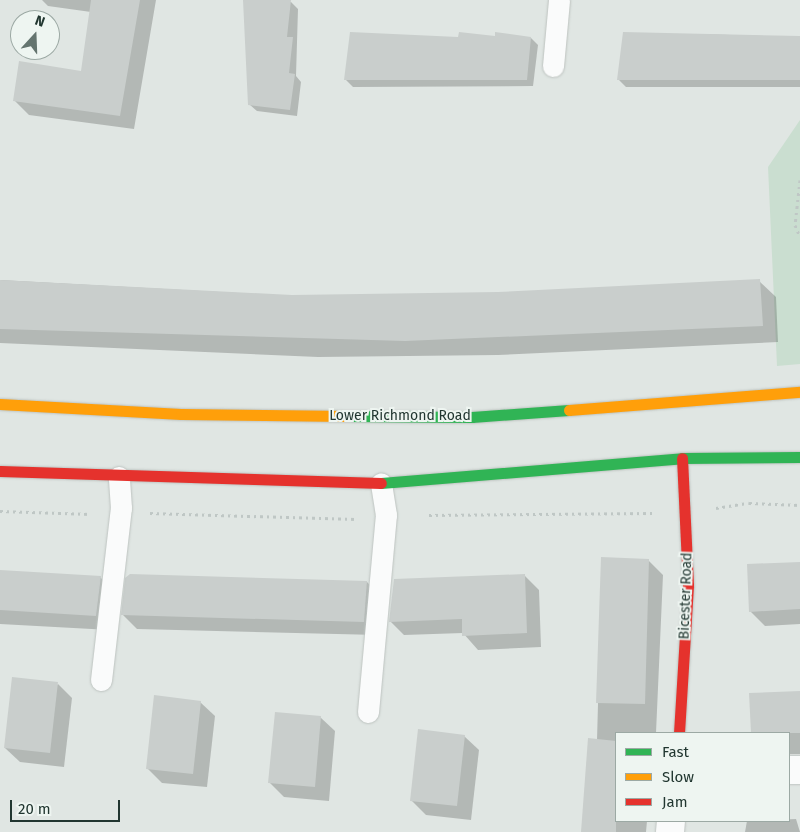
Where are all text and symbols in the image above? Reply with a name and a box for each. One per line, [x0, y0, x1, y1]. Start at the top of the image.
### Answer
north arrow [10, 10, 60, 60]
text: N [33, 12, 47, 31]
street label: Lower Richmond Road [329, 408, 471, 424]
street label: Bicester Road [676, 552, 696, 640]
legend [615, 732, 790, 822]
text: Fast [662, 743, 689, 761]
text: Slow [662, 768, 694, 786]
scale bar [12, 790, 122, 822]
text: Jam [662, 793, 688, 811]
text: 20 m [18, 800, 51, 818]

